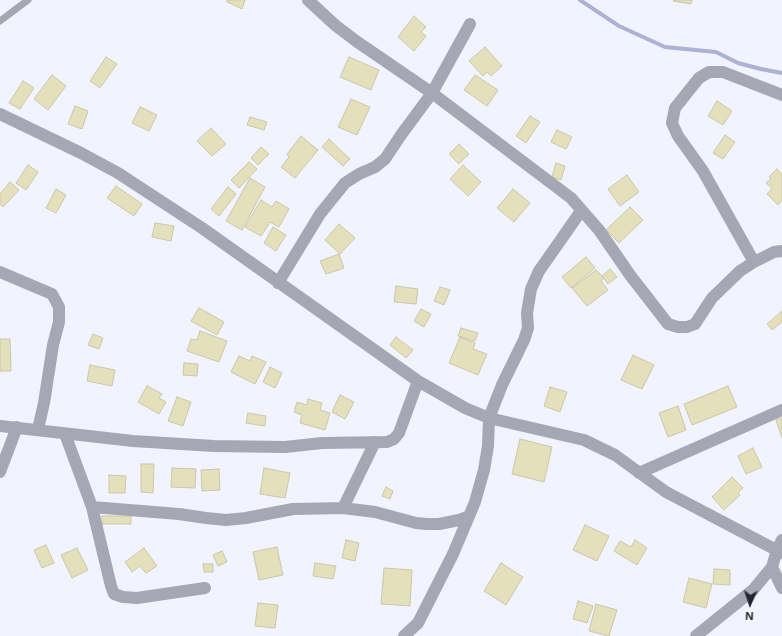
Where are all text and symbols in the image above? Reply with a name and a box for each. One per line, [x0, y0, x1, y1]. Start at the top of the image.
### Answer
north arrow [730, 584, 770, 624]
text: N [745, 609, 754, 623]

